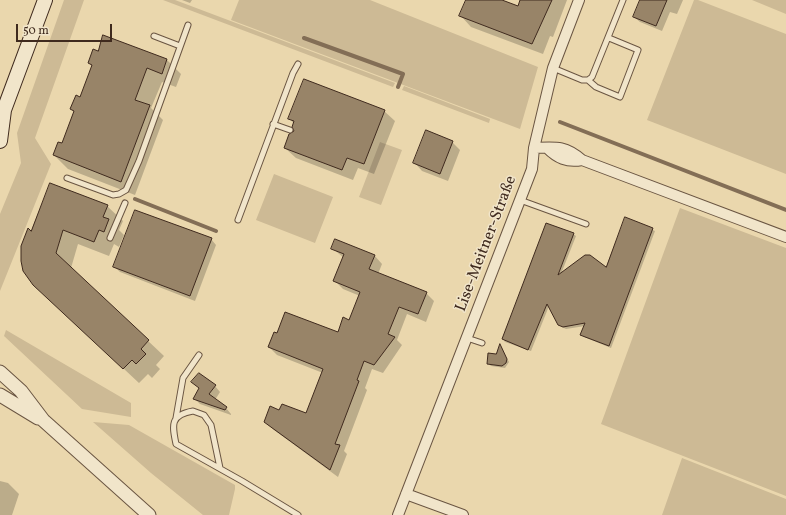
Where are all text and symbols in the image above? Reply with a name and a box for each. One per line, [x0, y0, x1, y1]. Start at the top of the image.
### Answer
scale bar [18, 16, 114, 42]
text: 50 m [23, 23, 49, 39]
street label: Lise-Meitner-Straße [452, 173, 522, 315]

